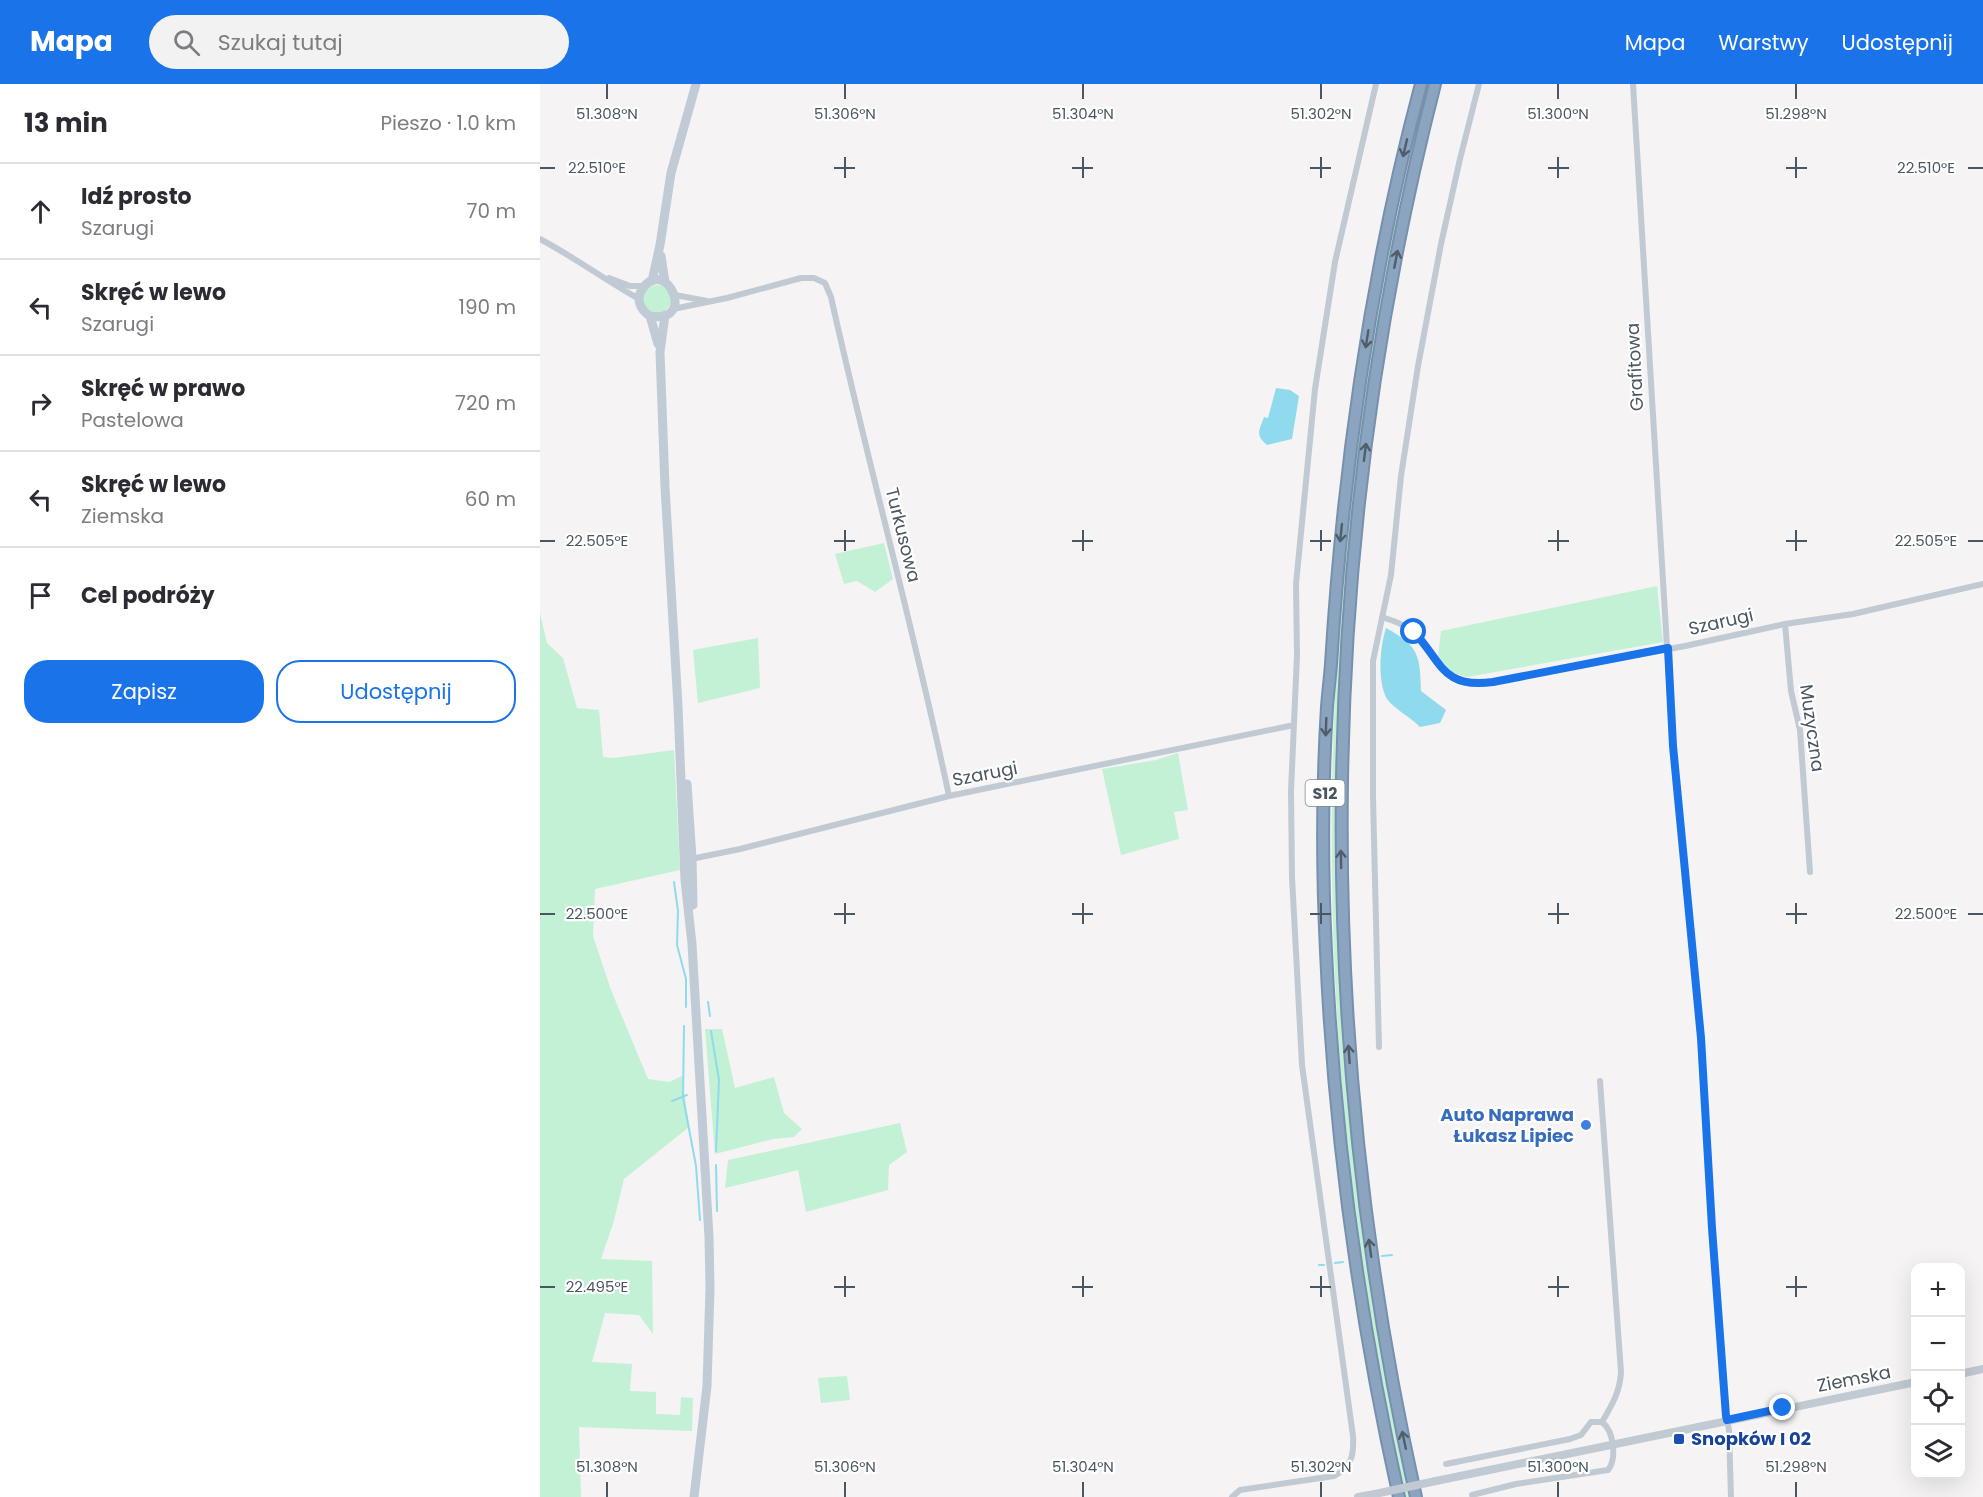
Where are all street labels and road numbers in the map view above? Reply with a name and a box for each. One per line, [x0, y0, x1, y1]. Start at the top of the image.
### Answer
street label: Grafitowa [1620, 322, 1649, 412]
street label: Turkusowa [880, 485, 927, 585]
street label: Szarugi [1686, 602, 1756, 641]
street label: Muzyczna [1794, 683, 1831, 773]
street label: Szarugi [950, 755, 1020, 792]
road number: S12 [1306, 780, 1344, 806]
street label: Ziemska [1815, 1359, 1893, 1398]

